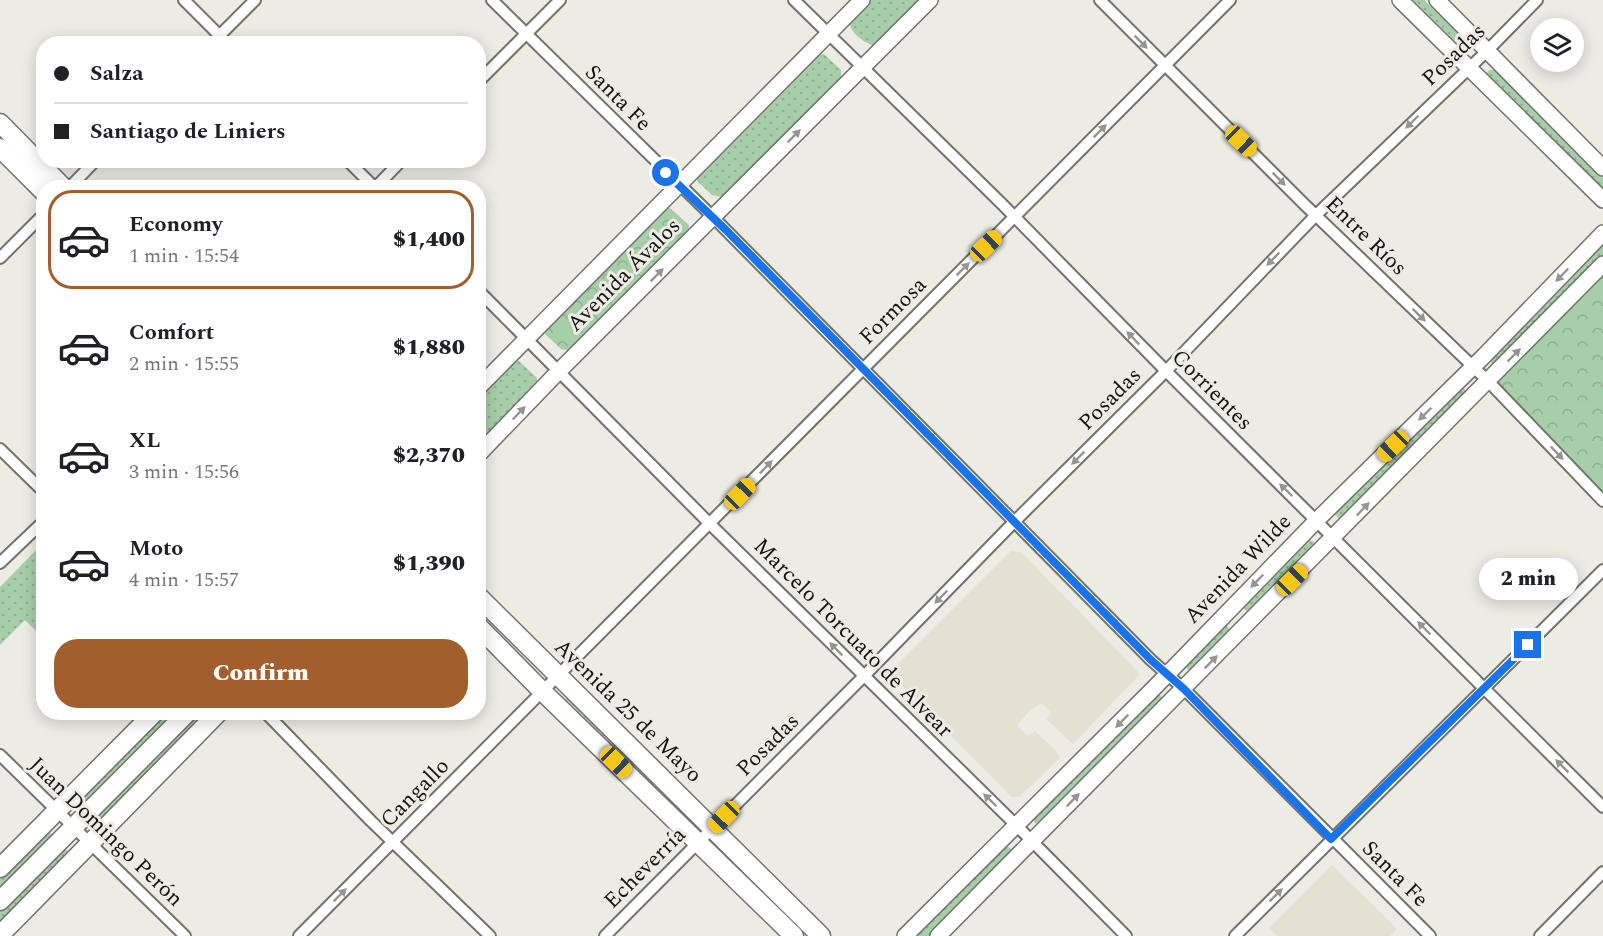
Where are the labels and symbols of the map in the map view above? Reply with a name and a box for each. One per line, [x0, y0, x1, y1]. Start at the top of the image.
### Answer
street label: Posadas [1414, 16, 1494, 94]
one-way arrow [1133, 34, 1147, 48]
street label: Santa Fe [577, 57, 659, 139]
one-way arrow [1405, 115, 1419, 129]
car [1222, 122, 1260, 160]
one-way arrow [1093, 125, 1107, 139]
one-way arrow [787, 130, 801, 144]
route start [652, 159, 679, 186]
one-way arrow [1272, 171, 1286, 185]
street label: Entre Ríos [1318, 188, 1414, 284]
street label: Avenida Ávalos [559, 210, 689, 340]
car [967, 227, 1005, 265]
one-way arrow [1266, 252, 1280, 267]
one-way arrow [955, 263, 969, 277]
one-way arrow [649, 268, 663, 282]
one-way arrow [1556, 268, 1570, 282]
street label: Formosa [851, 269, 935, 353]
one-way arrow [1412, 307, 1426, 321]
one-way arrow [1126, 331, 1140, 345]
street label: Corrientes [1164, 342, 1260, 438]
one-way arrow [1507, 347, 1521, 362]
street label: Posadas [1071, 360, 1149, 438]
one-way arrow [512, 405, 526, 420]
one-way arrow [1418, 407, 1433, 421]
car [1374, 427, 1412, 465]
one-way arrow [1549, 445, 1563, 459]
one-way arrow [1071, 451, 1085, 465]
one-way arrow [758, 461, 772, 475]
car [721, 475, 759, 513]
one-way arrow [1280, 483, 1294, 497]
one-way arrow [1355, 502, 1369, 516]
street label: Avenida Wilde [1177, 506, 1299, 632]
street label: Marcelo Torcuato de Alvear [746, 531, 961, 746]
callout: 2 min [1478, 558, 1577, 600]
car [1273, 561, 1311, 599]
one-way arrow [1251, 574, 1265, 588]
one-way arrow [934, 590, 948, 605]
one-way arrow [1417, 621, 1431, 635]
street label: Avenida 25 de Mayo [546, 631, 710, 791]
route end [1514, 631, 1541, 658]
one-way arrow [830, 642, 844, 656]
one-way arrow [1203, 656, 1217, 670]
street label: Posadas [729, 706, 807, 784]
one-way arrow [1115, 714, 1129, 728]
car [597, 743, 635, 781]
street label: Juan Domingo Perón [21, 749, 191, 915]
street label: Cangallo [373, 751, 457, 835]
one-way arrow [1555, 759, 1569, 773]
one-way arrow [984, 793, 998, 807]
one-way arrow [1066, 793, 1080, 808]
car [705, 798, 743, 836]
street label: Echeverría [596, 819, 694, 917]
street label: Santa Fe [1354, 833, 1436, 915]
one-way arrow [333, 888, 347, 902]
one-way arrow [1269, 888, 1283, 902]

